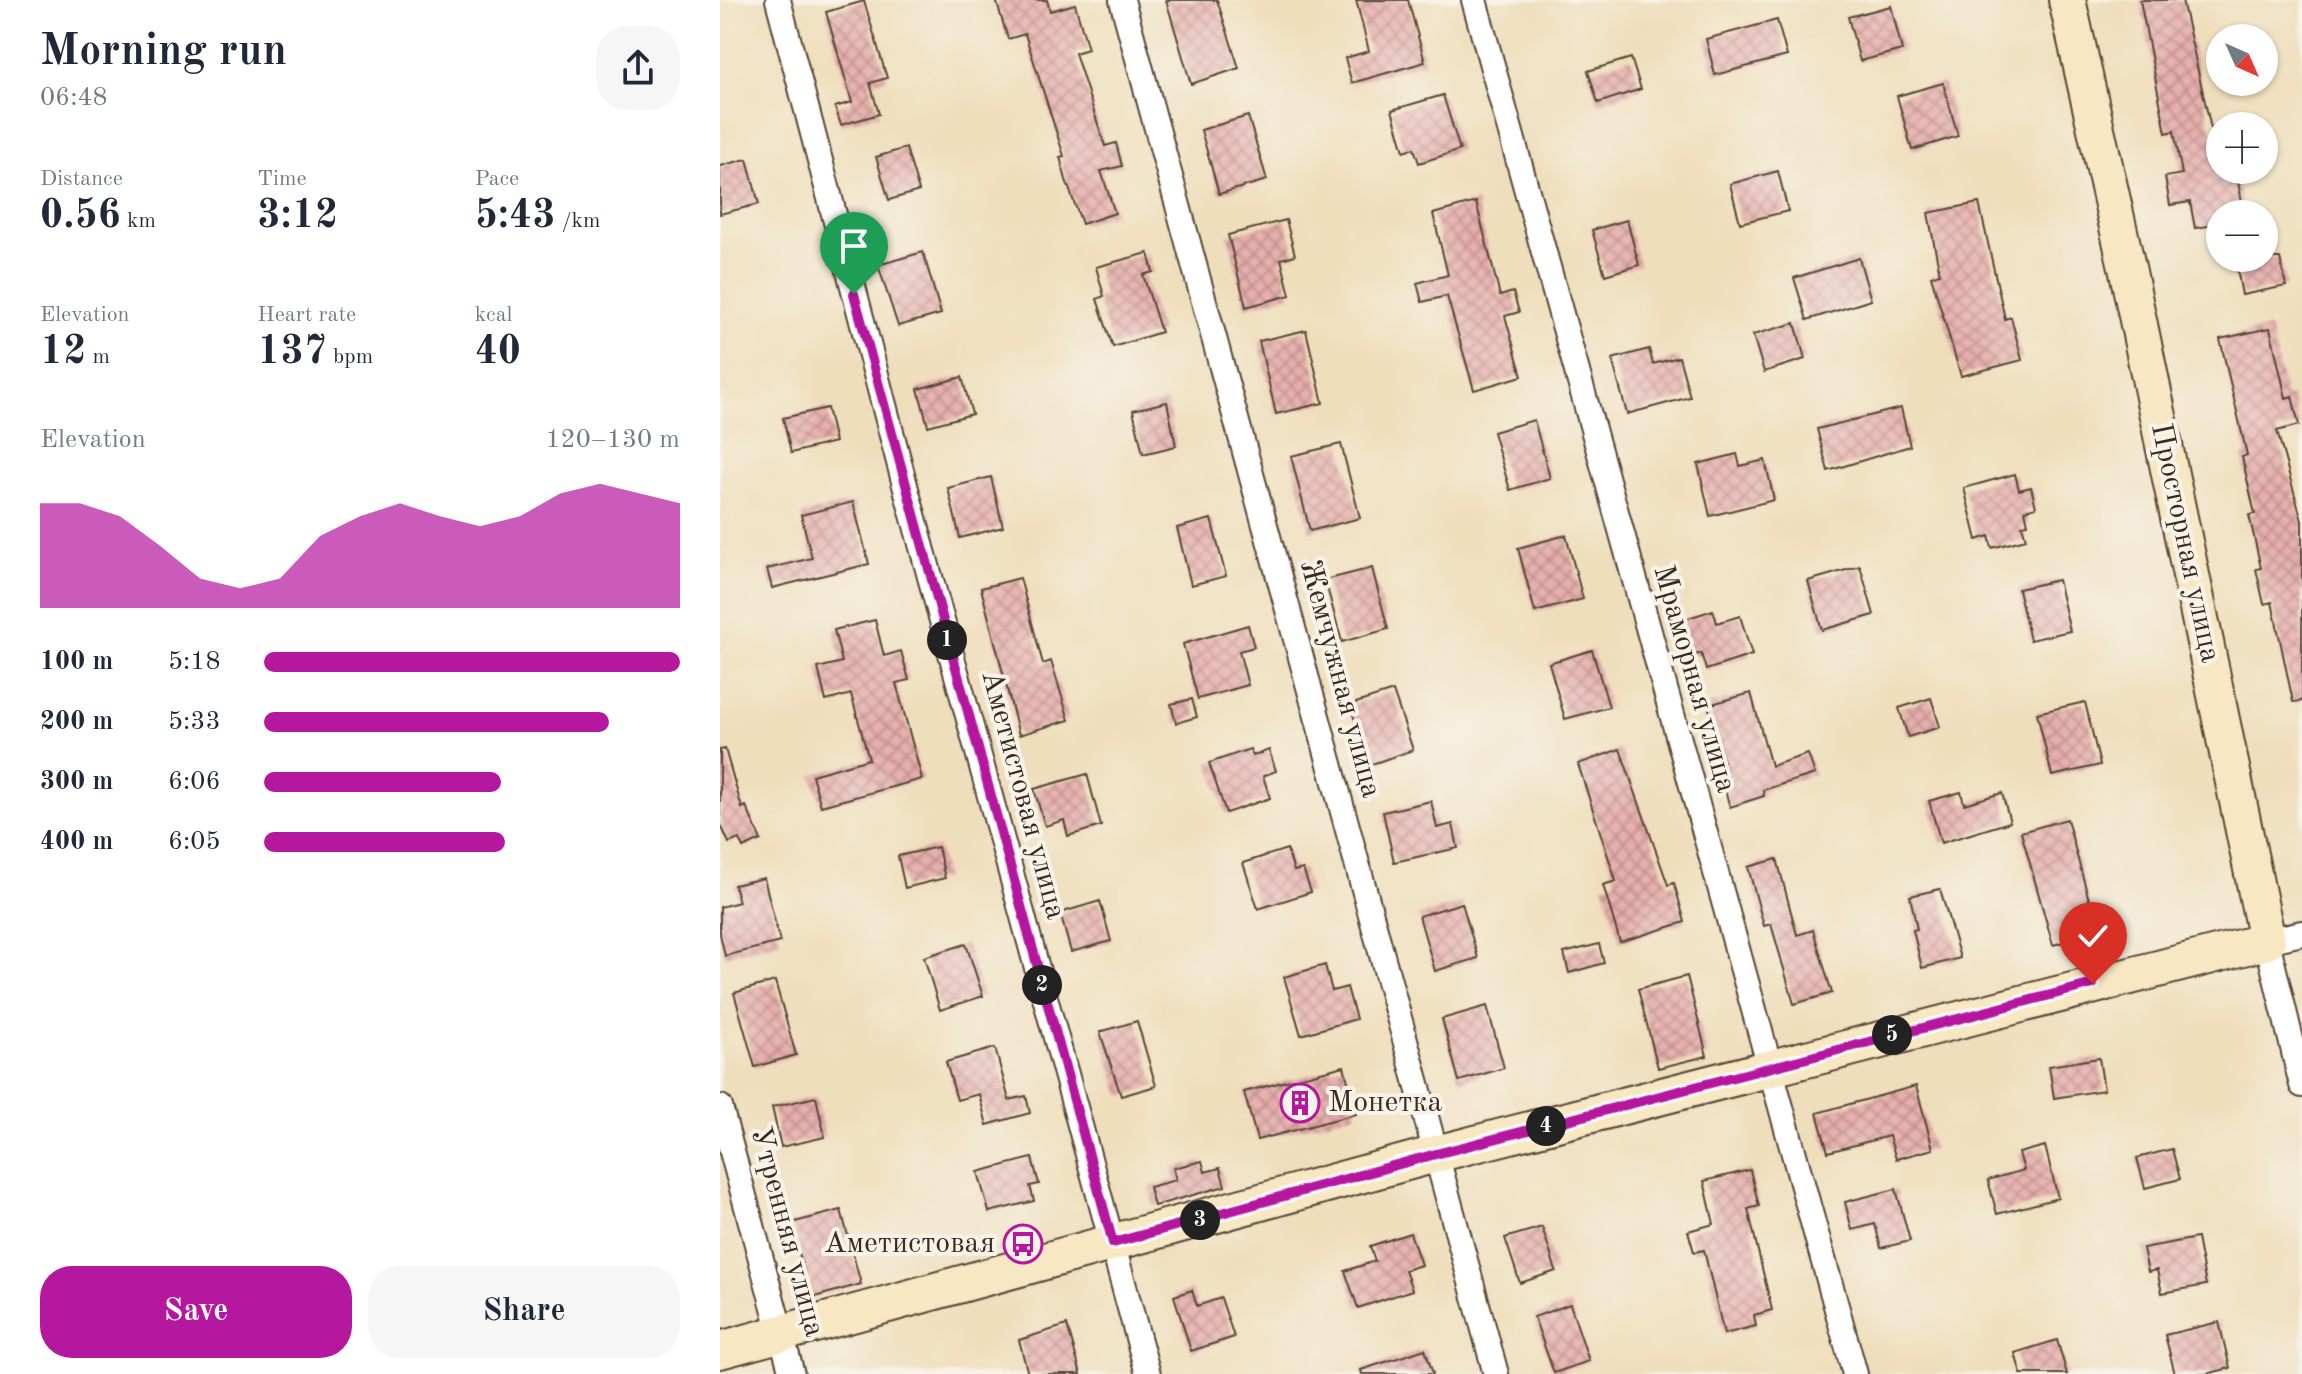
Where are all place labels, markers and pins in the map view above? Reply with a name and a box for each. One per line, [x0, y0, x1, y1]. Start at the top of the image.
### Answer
pin [820, 212, 888, 294]
pin: 1 [927, 620, 967, 660]
pin [2059, 902, 2127, 984]
pin: 2 [1022, 965, 1062, 1005]
pin: 5 [1872, 1015, 1912, 1055]
building icon: Монетка [1279, 1082, 1321, 1124]
place label: Монетка [1328, 1088, 1442, 1118]
pin: 4 [1526, 1106, 1566, 1146]
pin: 3 [1180, 1200, 1220, 1240]
bus stop icon: Аметистовая [1002, 1223, 1044, 1265]
place label: Аметистовая [824, 1229, 995, 1259]

